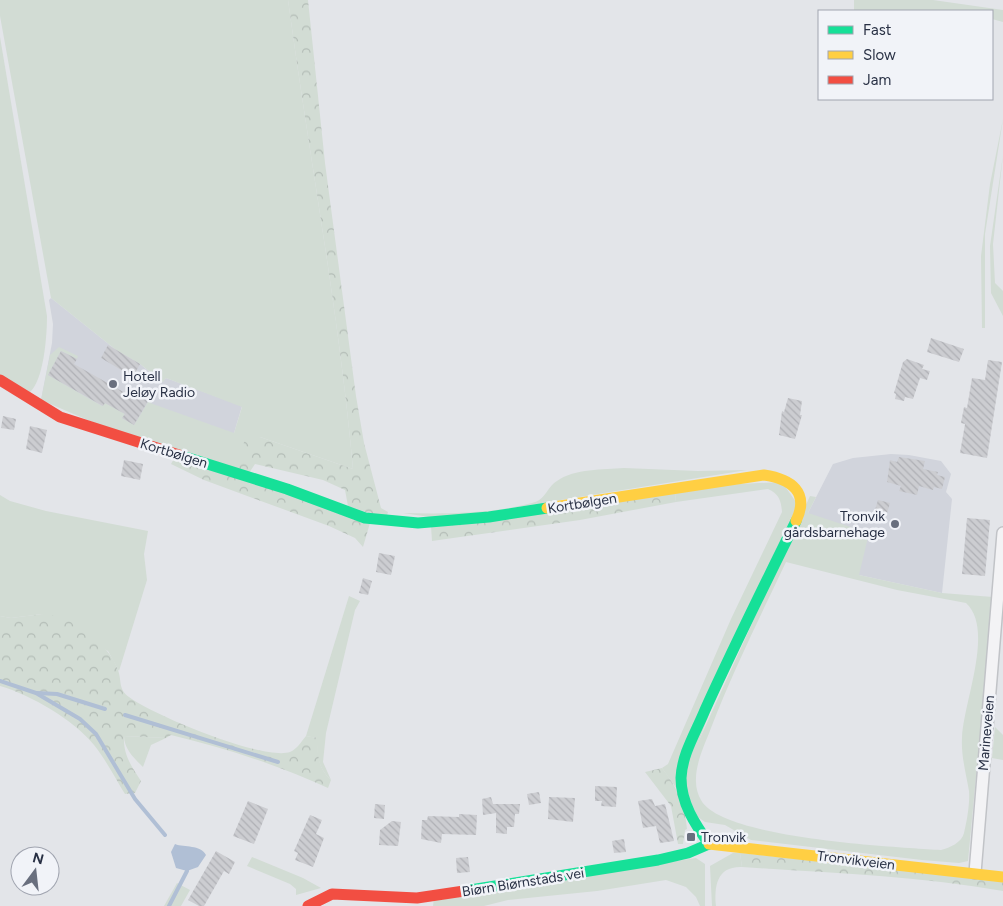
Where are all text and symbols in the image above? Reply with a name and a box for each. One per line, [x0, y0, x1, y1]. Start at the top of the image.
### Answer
legend [818, 10, 993, 100]
text: Fast [863, 21, 892, 39]
text: Slow [863, 46, 896, 64]
text: Jam [863, 71, 891, 89]
place label: Hotell Jeløy Radio [123, 368, 195, 401]
marker: Hotell Jeløy Radio [107, 378, 119, 390]
street label: Kortbølgen [138, 435, 210, 472]
street label: Kortbølgen [546, 490, 618, 517]
place label: Tronvik gårdsbarnehage [784, 508, 885, 541]
marker: Tronvik gårdsbarnehage [889, 518, 901, 530]
street label: Marineveien [975, 694, 998, 771]
place label: Tronvik [701, 829, 746, 846]
marker: Tronvik [685, 831, 697, 843]
north arrow [10, 846, 60, 896]
street label: Tronvikveien [816, 847, 896, 874]
text: N [31, 849, 46, 869]
street label: Biørn Biørnstads vei [461, 864, 585, 901]

